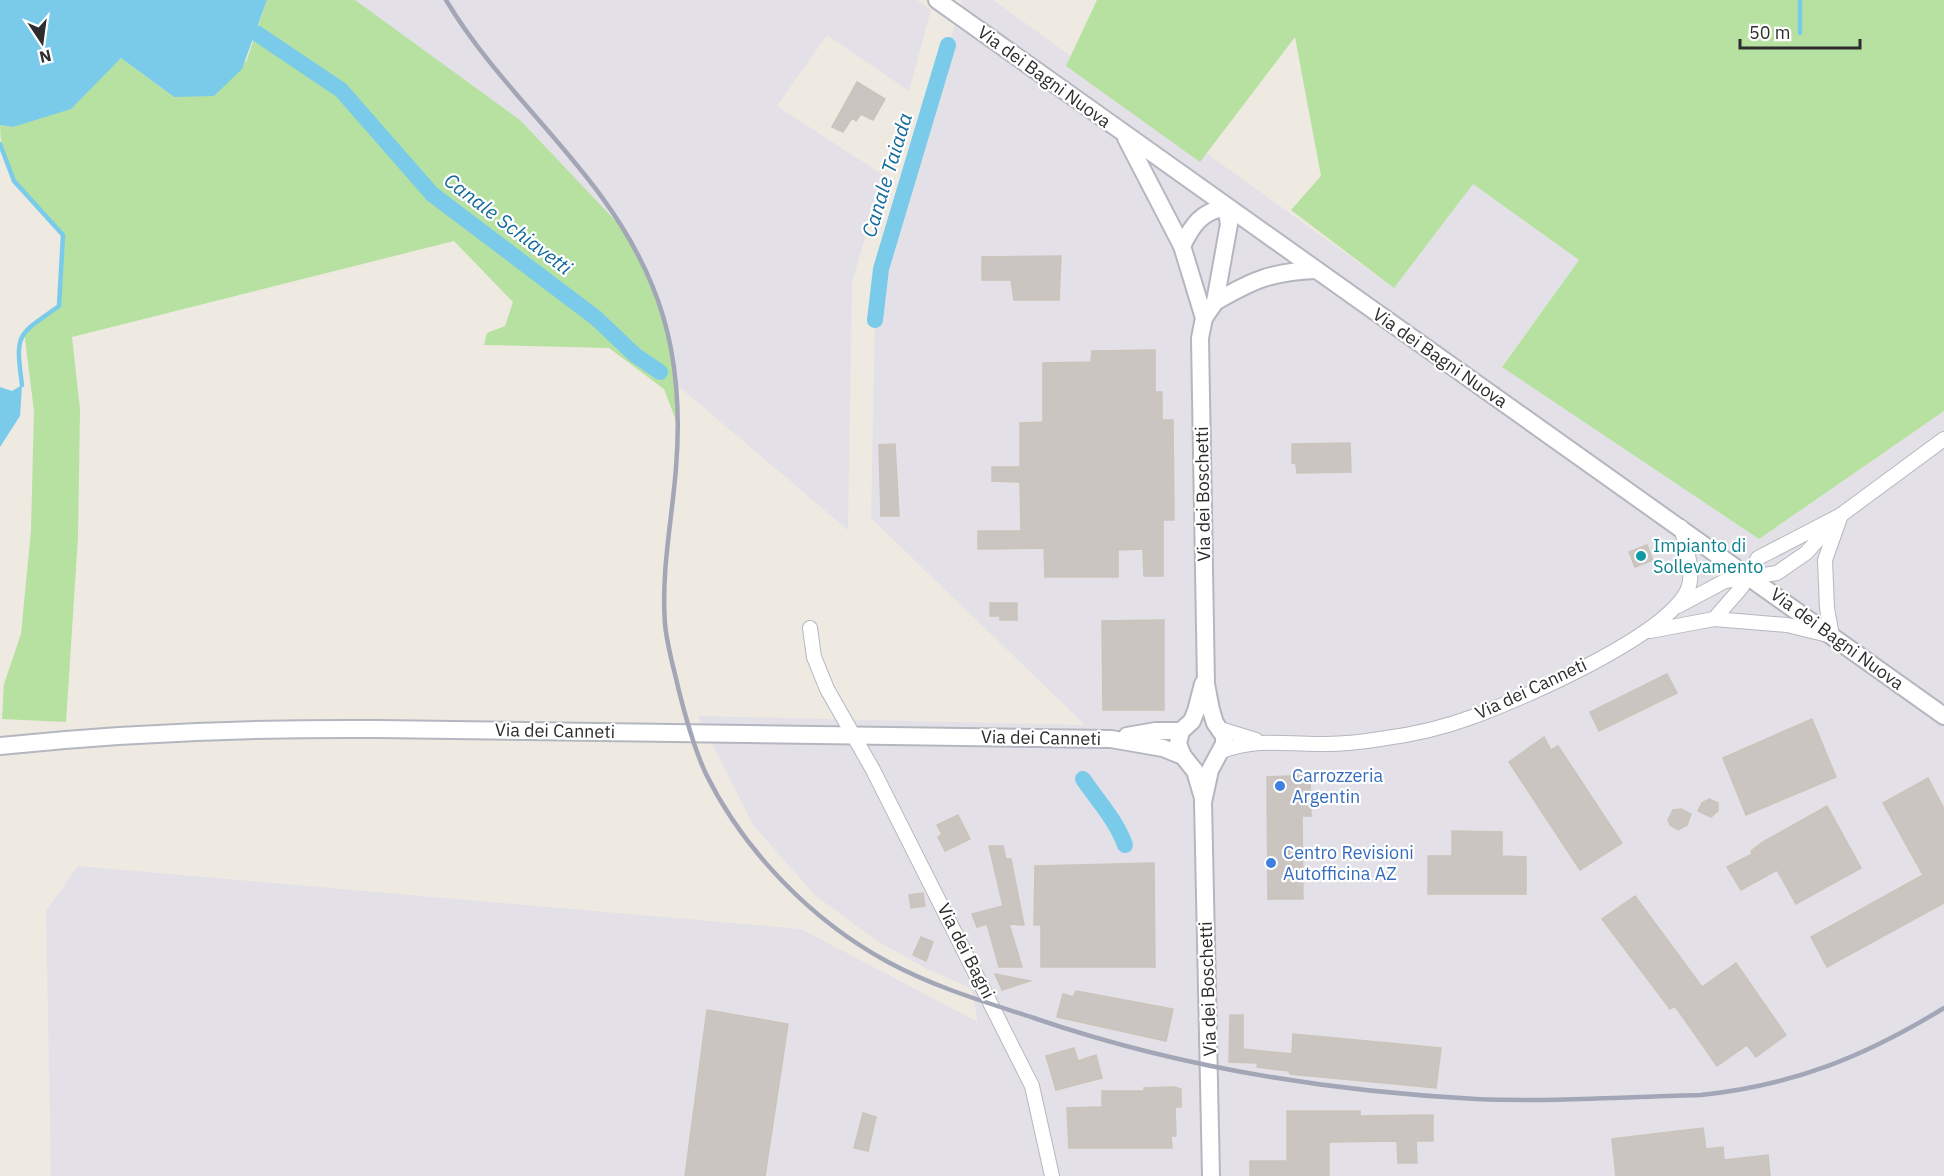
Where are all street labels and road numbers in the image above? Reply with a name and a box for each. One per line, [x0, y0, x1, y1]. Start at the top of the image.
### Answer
street label: Via dei Bagni Nuova [973, 20, 1116, 133]
street label: Via dei Bagni Nuova [1368, 302, 1512, 413]
street label: Via dei Boschetti [1190, 426, 1215, 562]
street label: Via dei Bagni Nuova [1766, 582, 1909, 695]
street label: Via dei Canneti [1471, 653, 1590, 724]
street label: Via dei Canneti [495, 718, 615, 743]
street label: Via dei Canneti [981, 725, 1101, 750]
street label: Via dei Bagni [933, 899, 1000, 1002]
street label: Via dei Boschetti [1194, 921, 1221, 1057]

